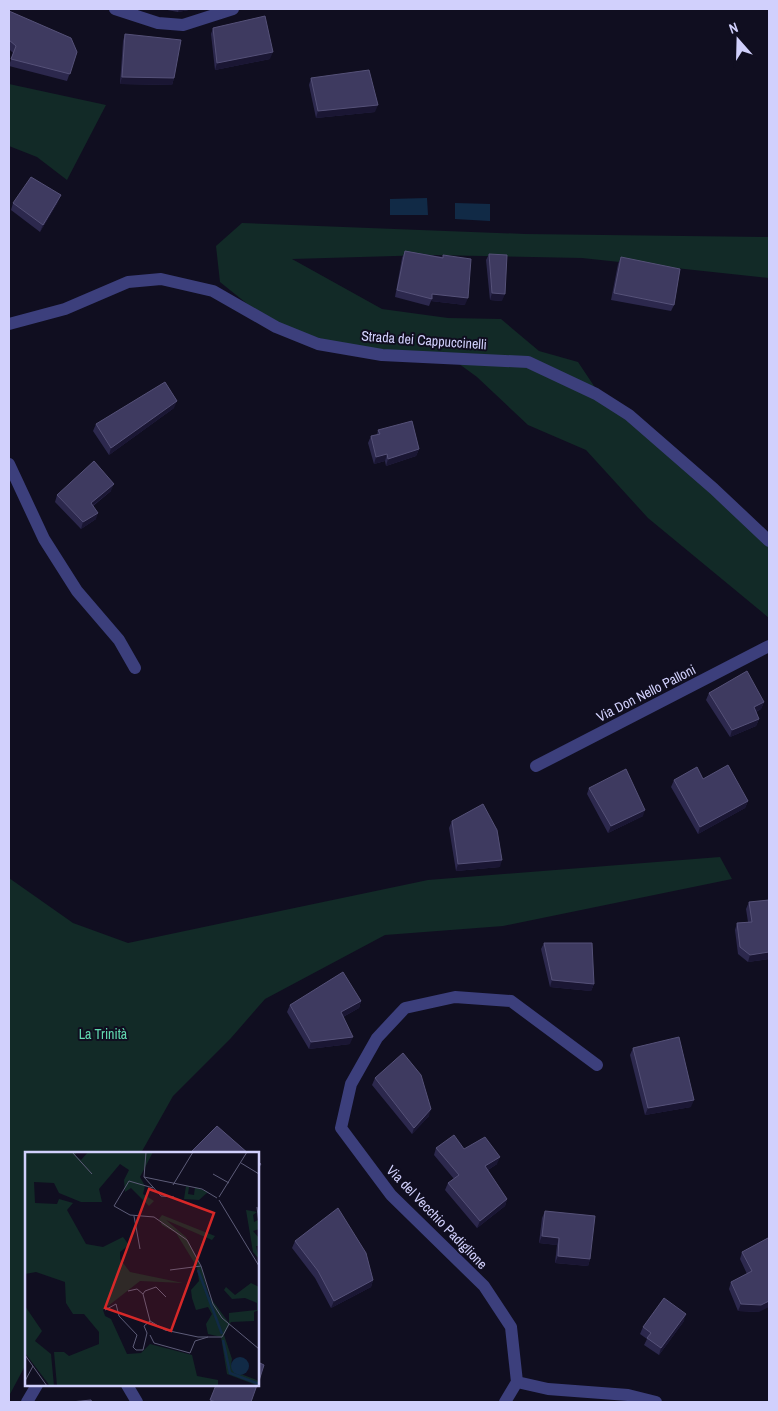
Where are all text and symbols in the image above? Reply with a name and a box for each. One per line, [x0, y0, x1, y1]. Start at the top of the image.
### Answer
north arrow [713, 15, 763, 65]
text: N [727, 18, 741, 38]
street label: Strada dei Cappuccinelli [361, 327, 487, 353]
street label: Via Don Nello Palloni [593, 660, 699, 726]
park label: La Trinità [79, 1025, 128, 1043]
inset map [25, 1152, 259, 1386]
street label: Via del Vecchio Padiglione [383, 1161, 491, 1273]

